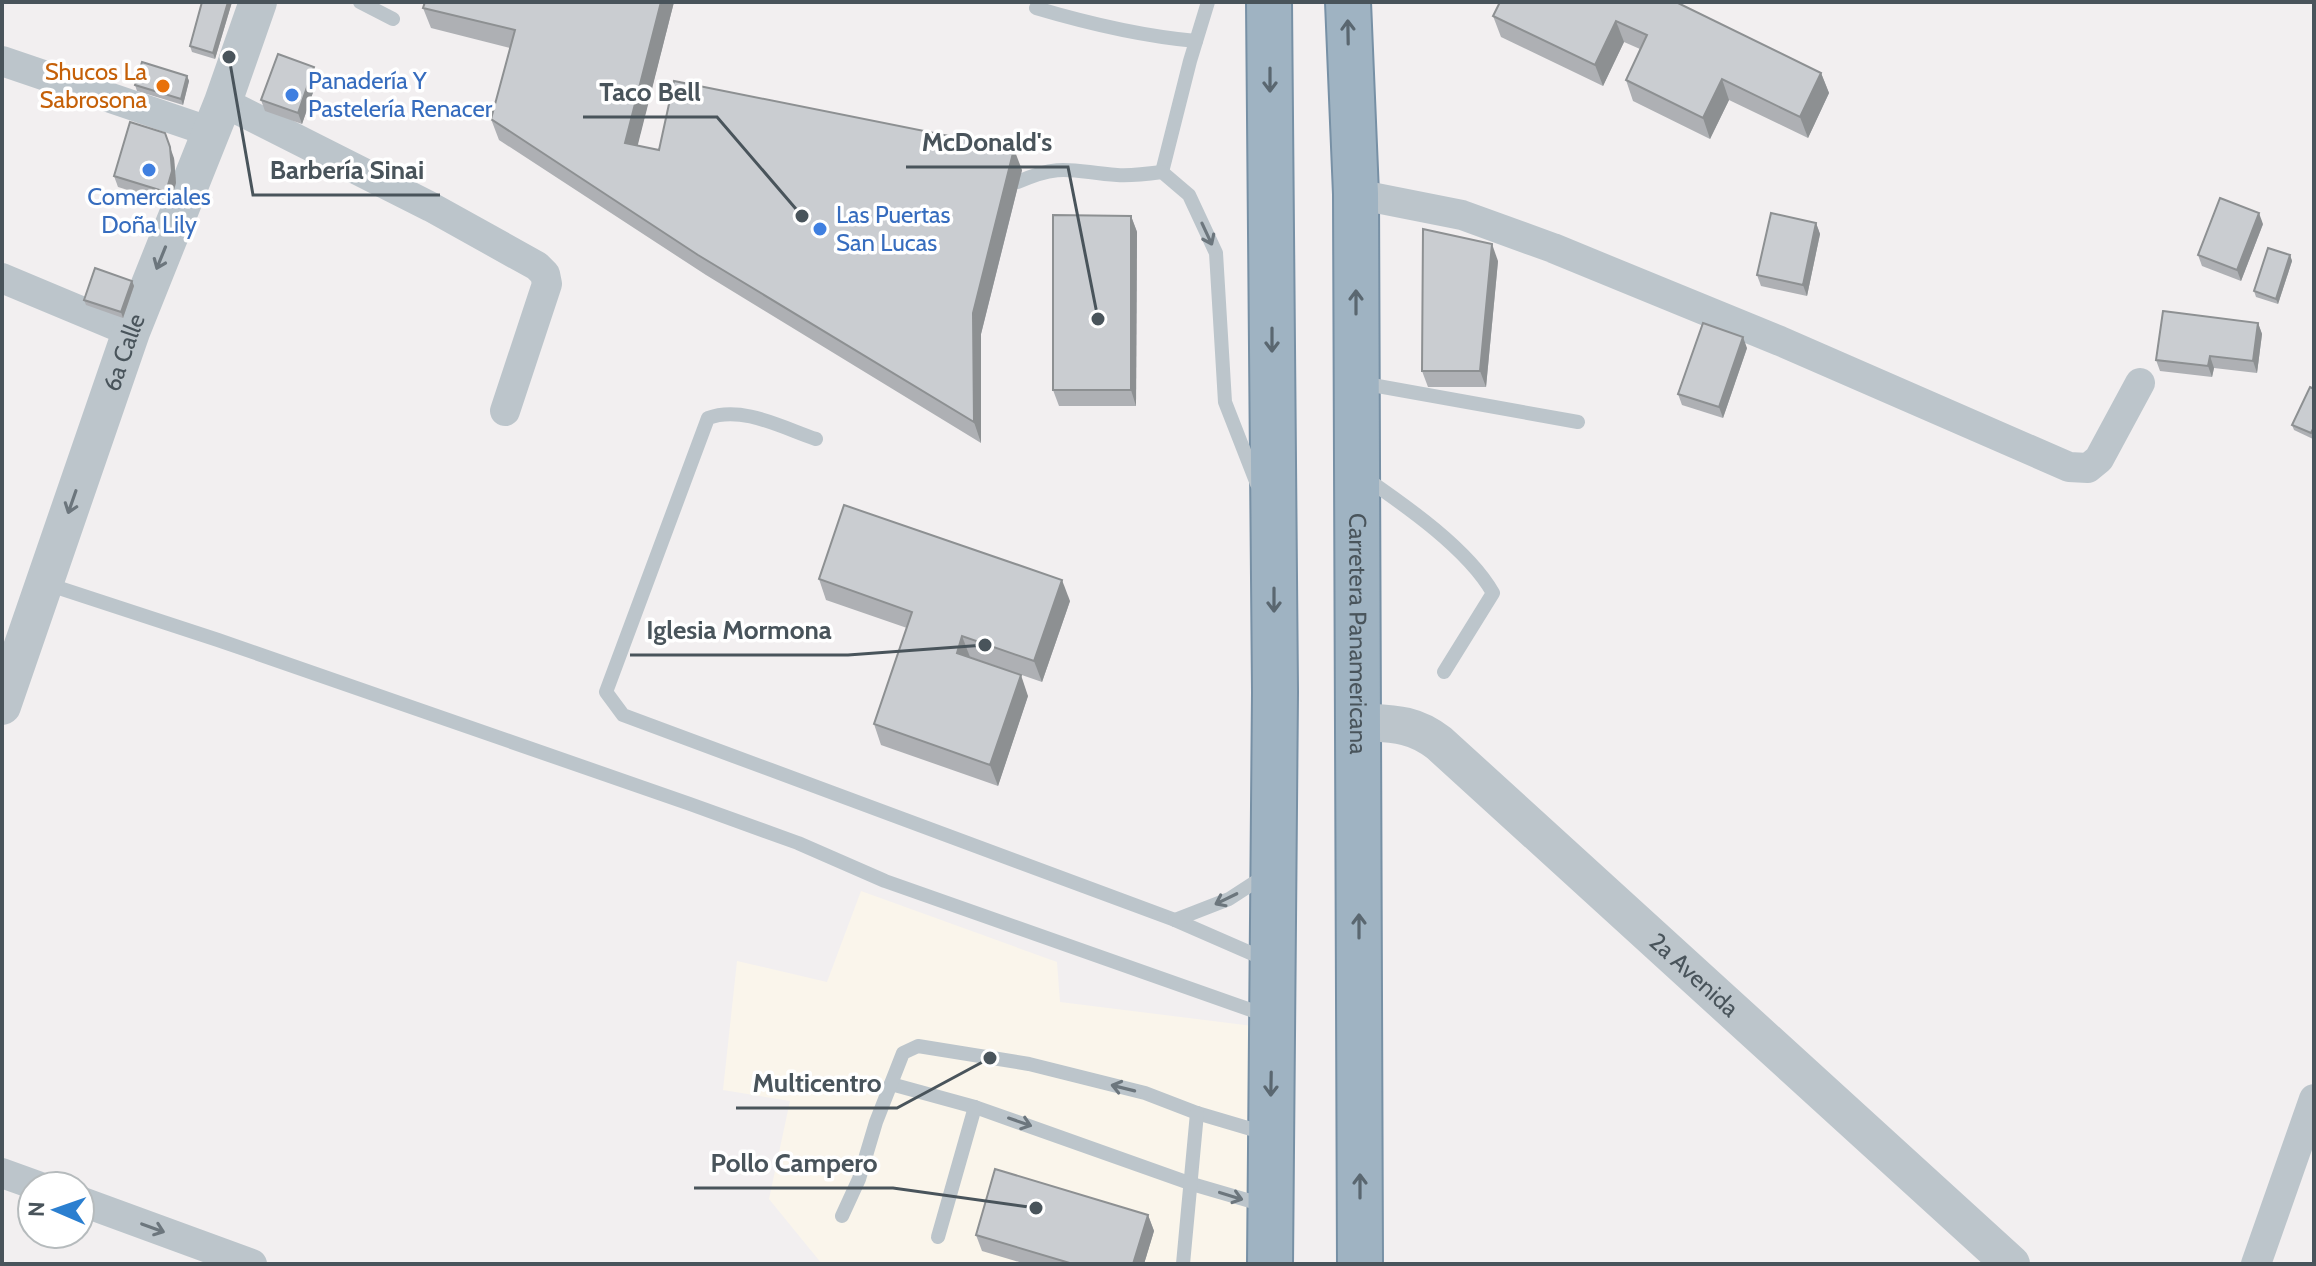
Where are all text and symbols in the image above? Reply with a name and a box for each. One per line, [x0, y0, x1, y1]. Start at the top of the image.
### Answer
one-way arrow [1341, 19, 1356, 46]
place label: Shucos La Sabrosona [40, 57, 147, 114]
place label: Panadería Y Pastelería Renacer [308, 66, 493, 123]
one-way arrow [1262, 66, 1278, 93]
callout: Taco Bell [583, 67, 717, 117]
text: Taco Bell [599, 76, 701, 108]
marker: Shucos La Sabrosona [154, 77, 172, 95]
marker: Panadería Y Pastelería Renacer [283, 86, 301, 104]
callout: McDonald's [906, 117, 1068, 167]
text: McDonald's [922, 126, 1052, 158]
callout: Barbería Sinai [253, 145, 440, 195]
text: Barbería Sinai [270, 154, 424, 186]
marker: Comerciales Doña Lily [140, 161, 158, 179]
place label: Comerciales Doña Lily [87, 182, 211, 239]
place label: Las Puertas San Lucas [836, 200, 951, 257]
marker: Las Puertas San Lucas [811, 220, 829, 238]
one-way arrow [1200, 222, 1215, 246]
one-way arrow [153, 245, 167, 270]
one-way arrow [1348, 289, 1364, 316]
street label: 6a Calle [97, 309, 151, 395]
one-way arrow [1264, 326, 1280, 353]
one-way arrow [64, 490, 79, 515]
street label: Carretera Panamericana [1343, 513, 1373, 755]
one-way arrow [1266, 586, 1282, 613]
callout: Iglesia Mormona [630, 605, 848, 655]
text: Iglesia Mormona [646, 614, 832, 646]
one-way arrow [1215, 892, 1239, 907]
one-way arrow [1351, 913, 1367, 940]
street label: 2a Avenida [1643, 927, 1745, 1023]
callout: Multicentro [736, 1058, 897, 1108]
text: Multicentro [752, 1067, 882, 1099]
one-way arrow [1263, 1070, 1278, 1097]
one-way arrow [1111, 1079, 1137, 1094]
one-way arrow [1007, 1116, 1032, 1131]
callout: Pollo Campero [694, 1138, 893, 1188]
text: Pollo Campero [710, 1147, 878, 1179]
north arrow [16, 1170, 96, 1250]
one-way arrow [1352, 1173, 1368, 1200]
one-way arrow [1218, 1189, 1244, 1204]
text: N [23, 1201, 50, 1218]
one-way arrow [140, 1222, 165, 1236]

